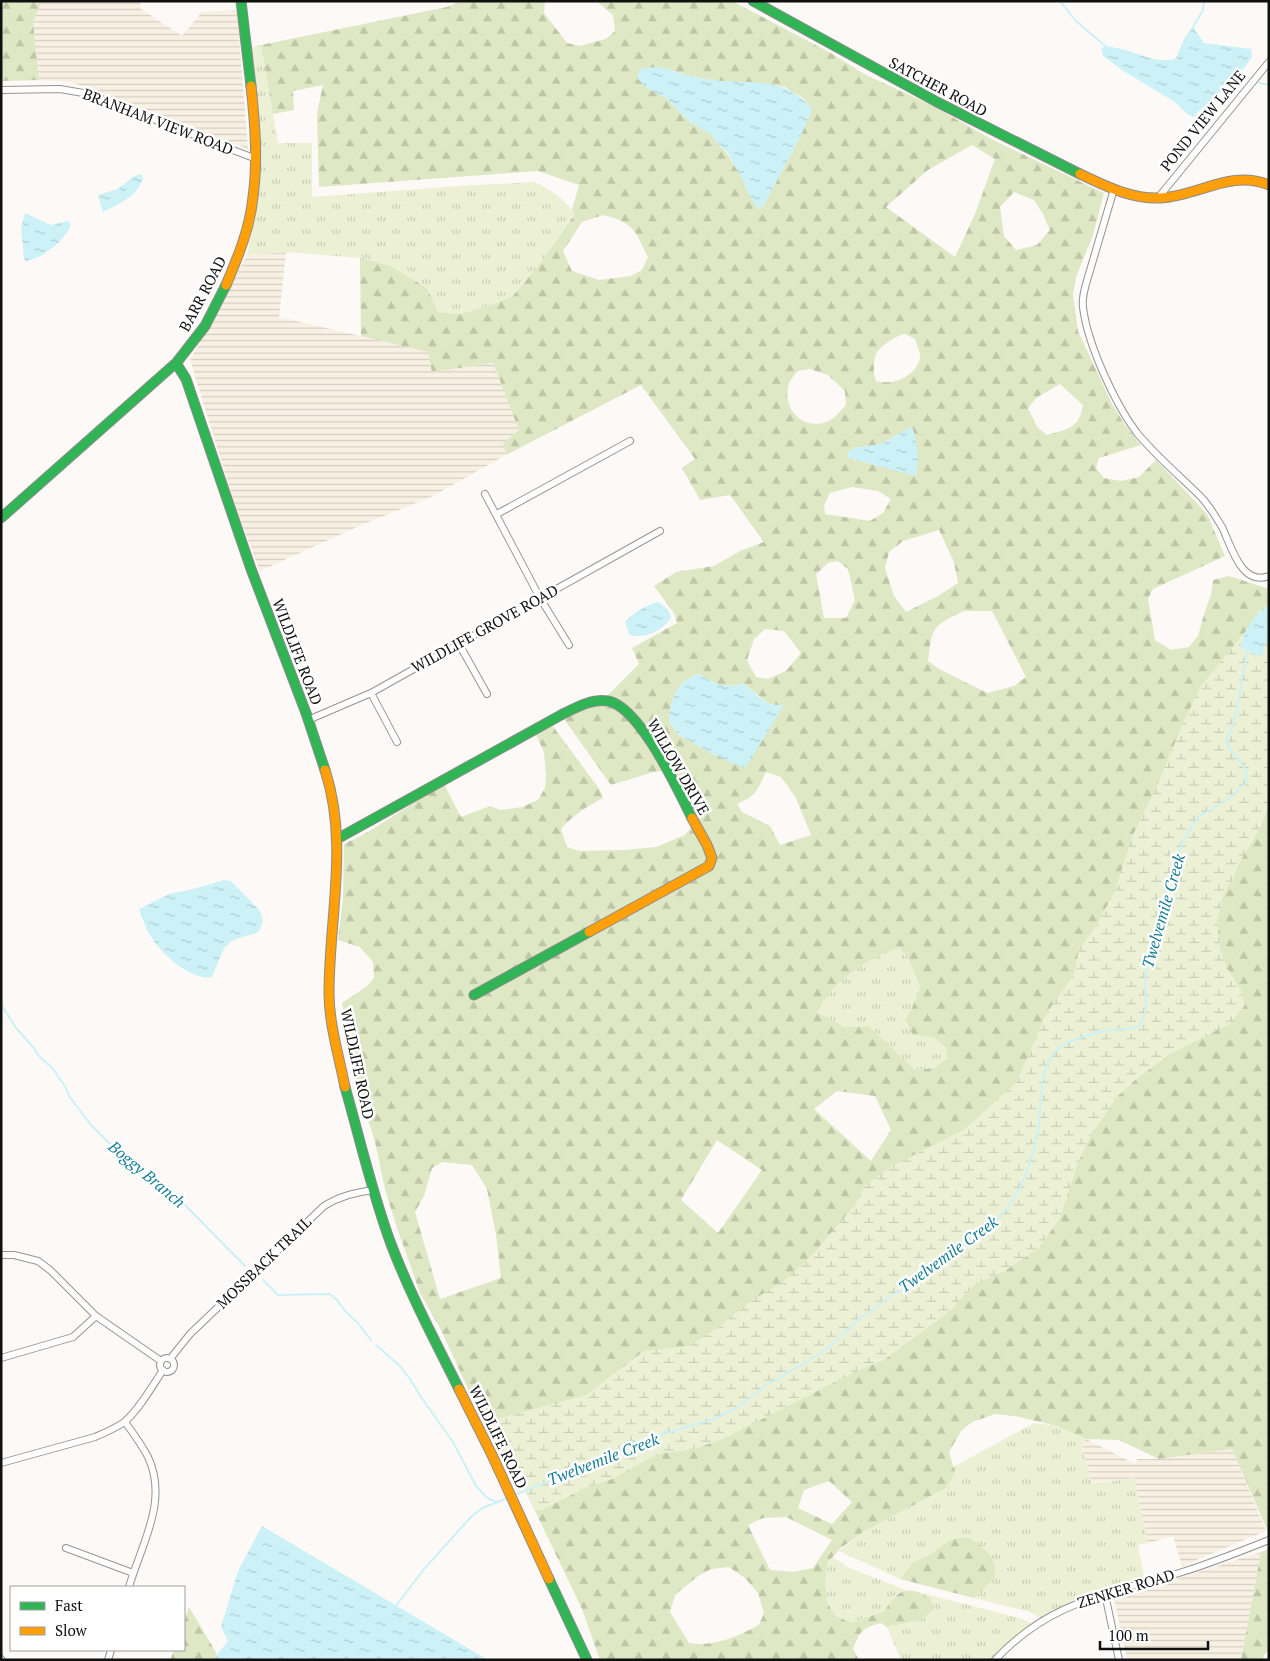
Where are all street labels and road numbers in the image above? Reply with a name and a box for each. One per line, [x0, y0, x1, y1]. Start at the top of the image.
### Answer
street label: SATCHER ROAD [886, 52, 991, 120]
street label: POND VIEW LANE [1155, 66, 1249, 175]
street label: BRANHAM VIEW ROAD [80, 83, 236, 159]
street label: BARR ROAD [174, 252, 230, 335]
street label: WILDLIFE GROVE ROAD [408, 579, 562, 677]
street label: WILDLIFE ROAD [268, 596, 327, 708]
street label: WILLOW DRIVE [643, 715, 715, 818]
street label: WILDLIFE ROAD [337, 1007, 379, 1121]
street label: MOSSBACK TRAIL [212, 1212, 315, 1313]
street label: WILDLIFE ROAD [465, 1382, 533, 1491]
street label: ZENKER ROAD [1075, 1564, 1177, 1612]

